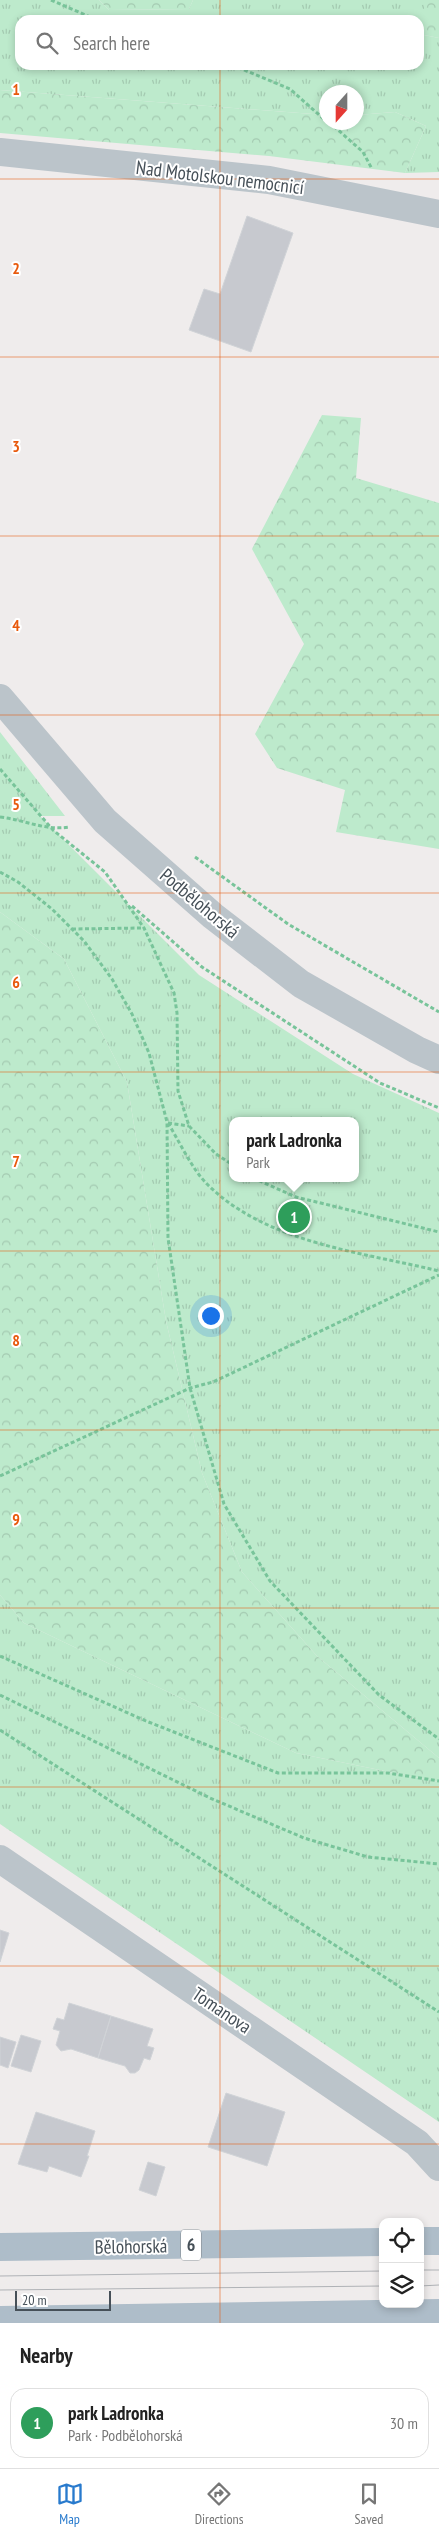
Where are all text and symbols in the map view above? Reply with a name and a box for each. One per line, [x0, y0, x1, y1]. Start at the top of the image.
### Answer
search box [15, 15, 424, 70]
icon: search [33, 29, 61, 57]
text: Search here [73, 31, 150, 55]
text: 1 [12, 79, 20, 99]
north arrow [319, 85, 364, 130]
street label: Nad Motolskou nemocnicí [135, 155, 305, 199]
text: 2 [12, 258, 20, 278]
text: 3 [12, 436, 20, 456]
text: 4 [12, 615, 20, 635]
text: 5 [12, 794, 20, 814]
street label: Podbělohorská [155, 863, 245, 943]
text: 6 [12, 972, 20, 992]
popup [229, 1117, 359, 1182]
text: park Ladronka [246, 1128, 342, 1152]
text: 7 [12, 1151, 20, 1171]
text: Park [246, 1152, 270, 1172]
pin: 1 [278, 1198, 310, 1236]
your location [198, 1303, 224, 1329]
text: 8 [12, 1330, 20, 1350]
text: 9 [12, 1509, 20, 1529]
street label: Tomanova [188, 1982, 256, 2038]
map controls [379, 2218, 424, 2308]
button: locate [379, 2218, 424, 2263]
road number: 6 [181, 2230, 201, 2260]
street label: Bělohorská [94, 2233, 168, 2259]
button: layers [379, 2263, 424, 2308]
scale bar [15, 2288, 111, 2311]
text: 20 m [22, 2291, 47, 2309]
text: Nearby [20, 2342, 73, 2369]
text: park Ladronka [68, 2401, 164, 2425]
text: 1 [33, 2413, 41, 2433]
text: 30 m [390, 2413, 418, 2433]
text: Park · Podbělohorská [68, 2425, 183, 2445]
tab: Map [56, 2480, 84, 2528]
tab: Directions [195, 2480, 243, 2528]
tab: Saved [355, 2480, 383, 2528]

